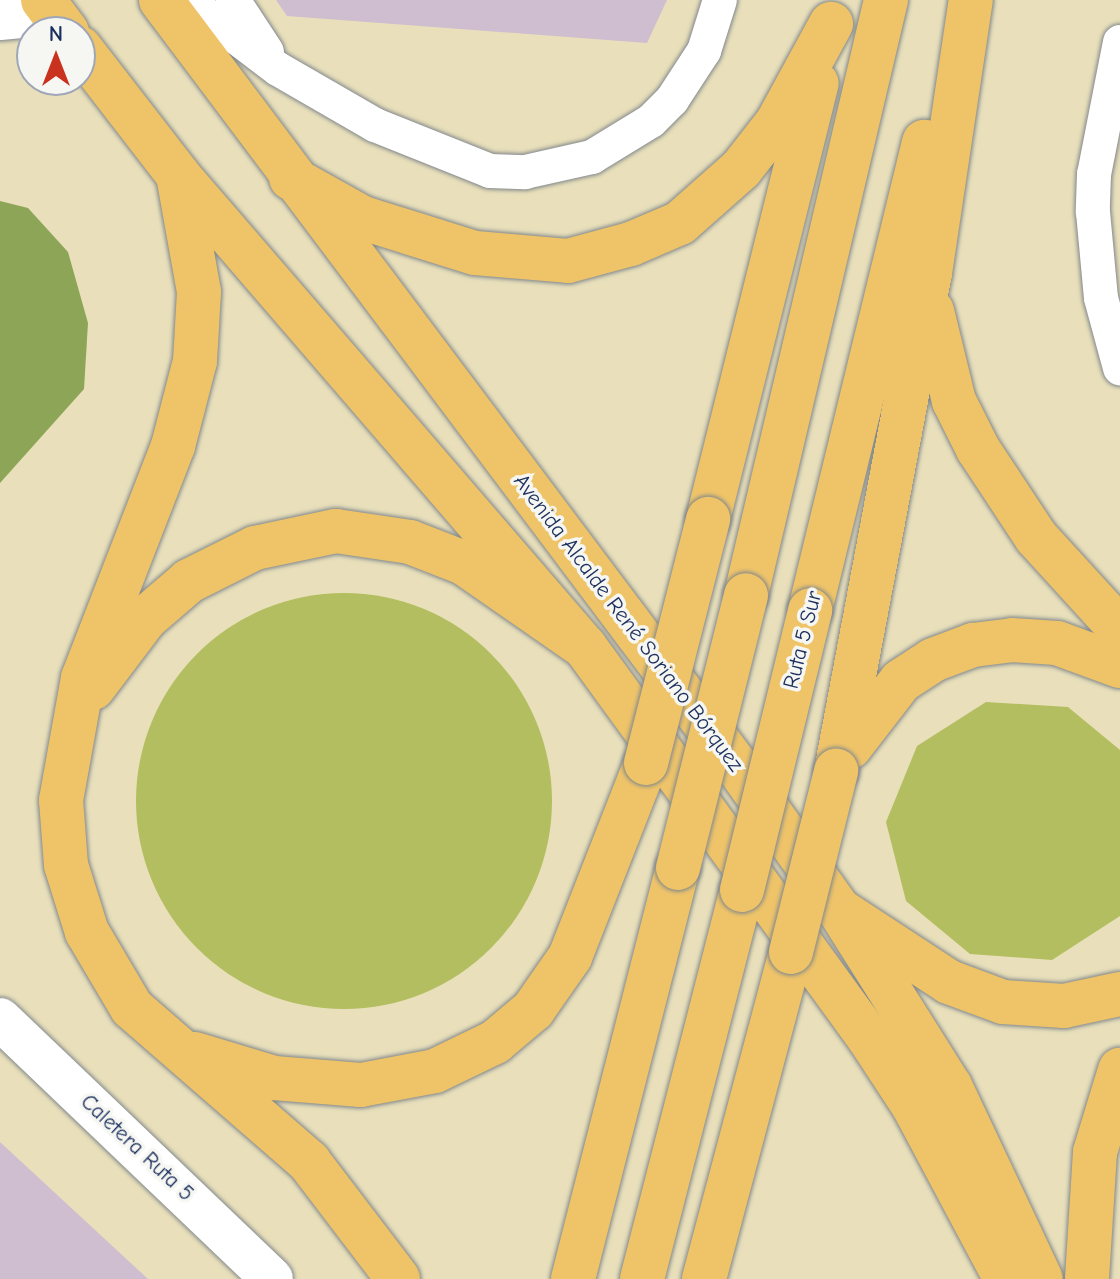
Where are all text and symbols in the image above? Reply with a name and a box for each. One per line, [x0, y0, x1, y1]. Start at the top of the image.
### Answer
north arrow [16, 16, 96, 96]
text: N [49, 21, 63, 47]
street label: Avenida Alcalde René Soriano Bórquez [507, 469, 749, 777]
street label: Ruta 5 Sur [778, 588, 828, 692]
street label: Caletera Ruta 5 [75, 1089, 199, 1207]

